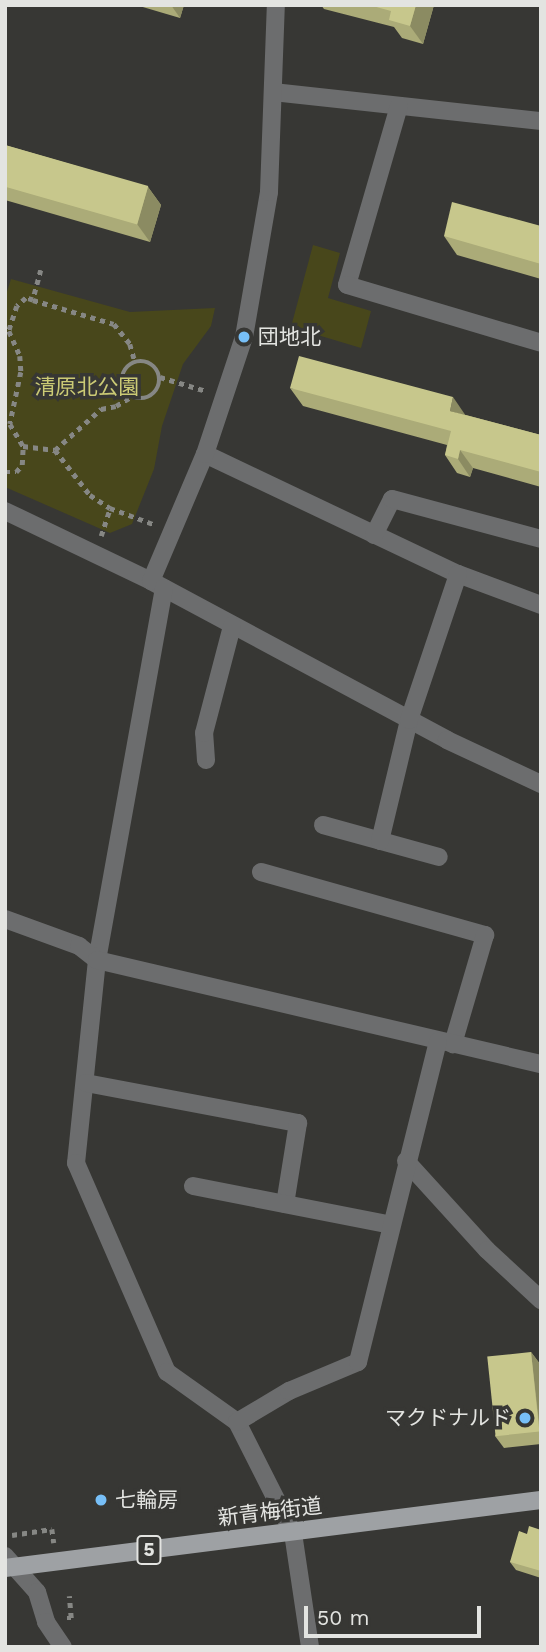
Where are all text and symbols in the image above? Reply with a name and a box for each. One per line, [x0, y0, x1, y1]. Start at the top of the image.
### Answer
place label: 団地北 [258, 324, 321, 350]
marker: 団地北 [236, 329, 252, 345]
park label: 清原北公園 [35, 374, 139, 400]
place label: マクドナルド [385, 1405, 511, 1431]
marker: マクドナルド [517, 1410, 533, 1426]
place label: 七輪房 [115, 1487, 178, 1513]
marker: 七輪房 [93, 1492, 109, 1508]
street label: 新青梅街道 [216, 1493, 324, 1531]
road number: 5 [135, 1534, 163, 1566]
scale bar [308, 1592, 485, 1636]
text: 50 m [317, 1605, 369, 1630]

